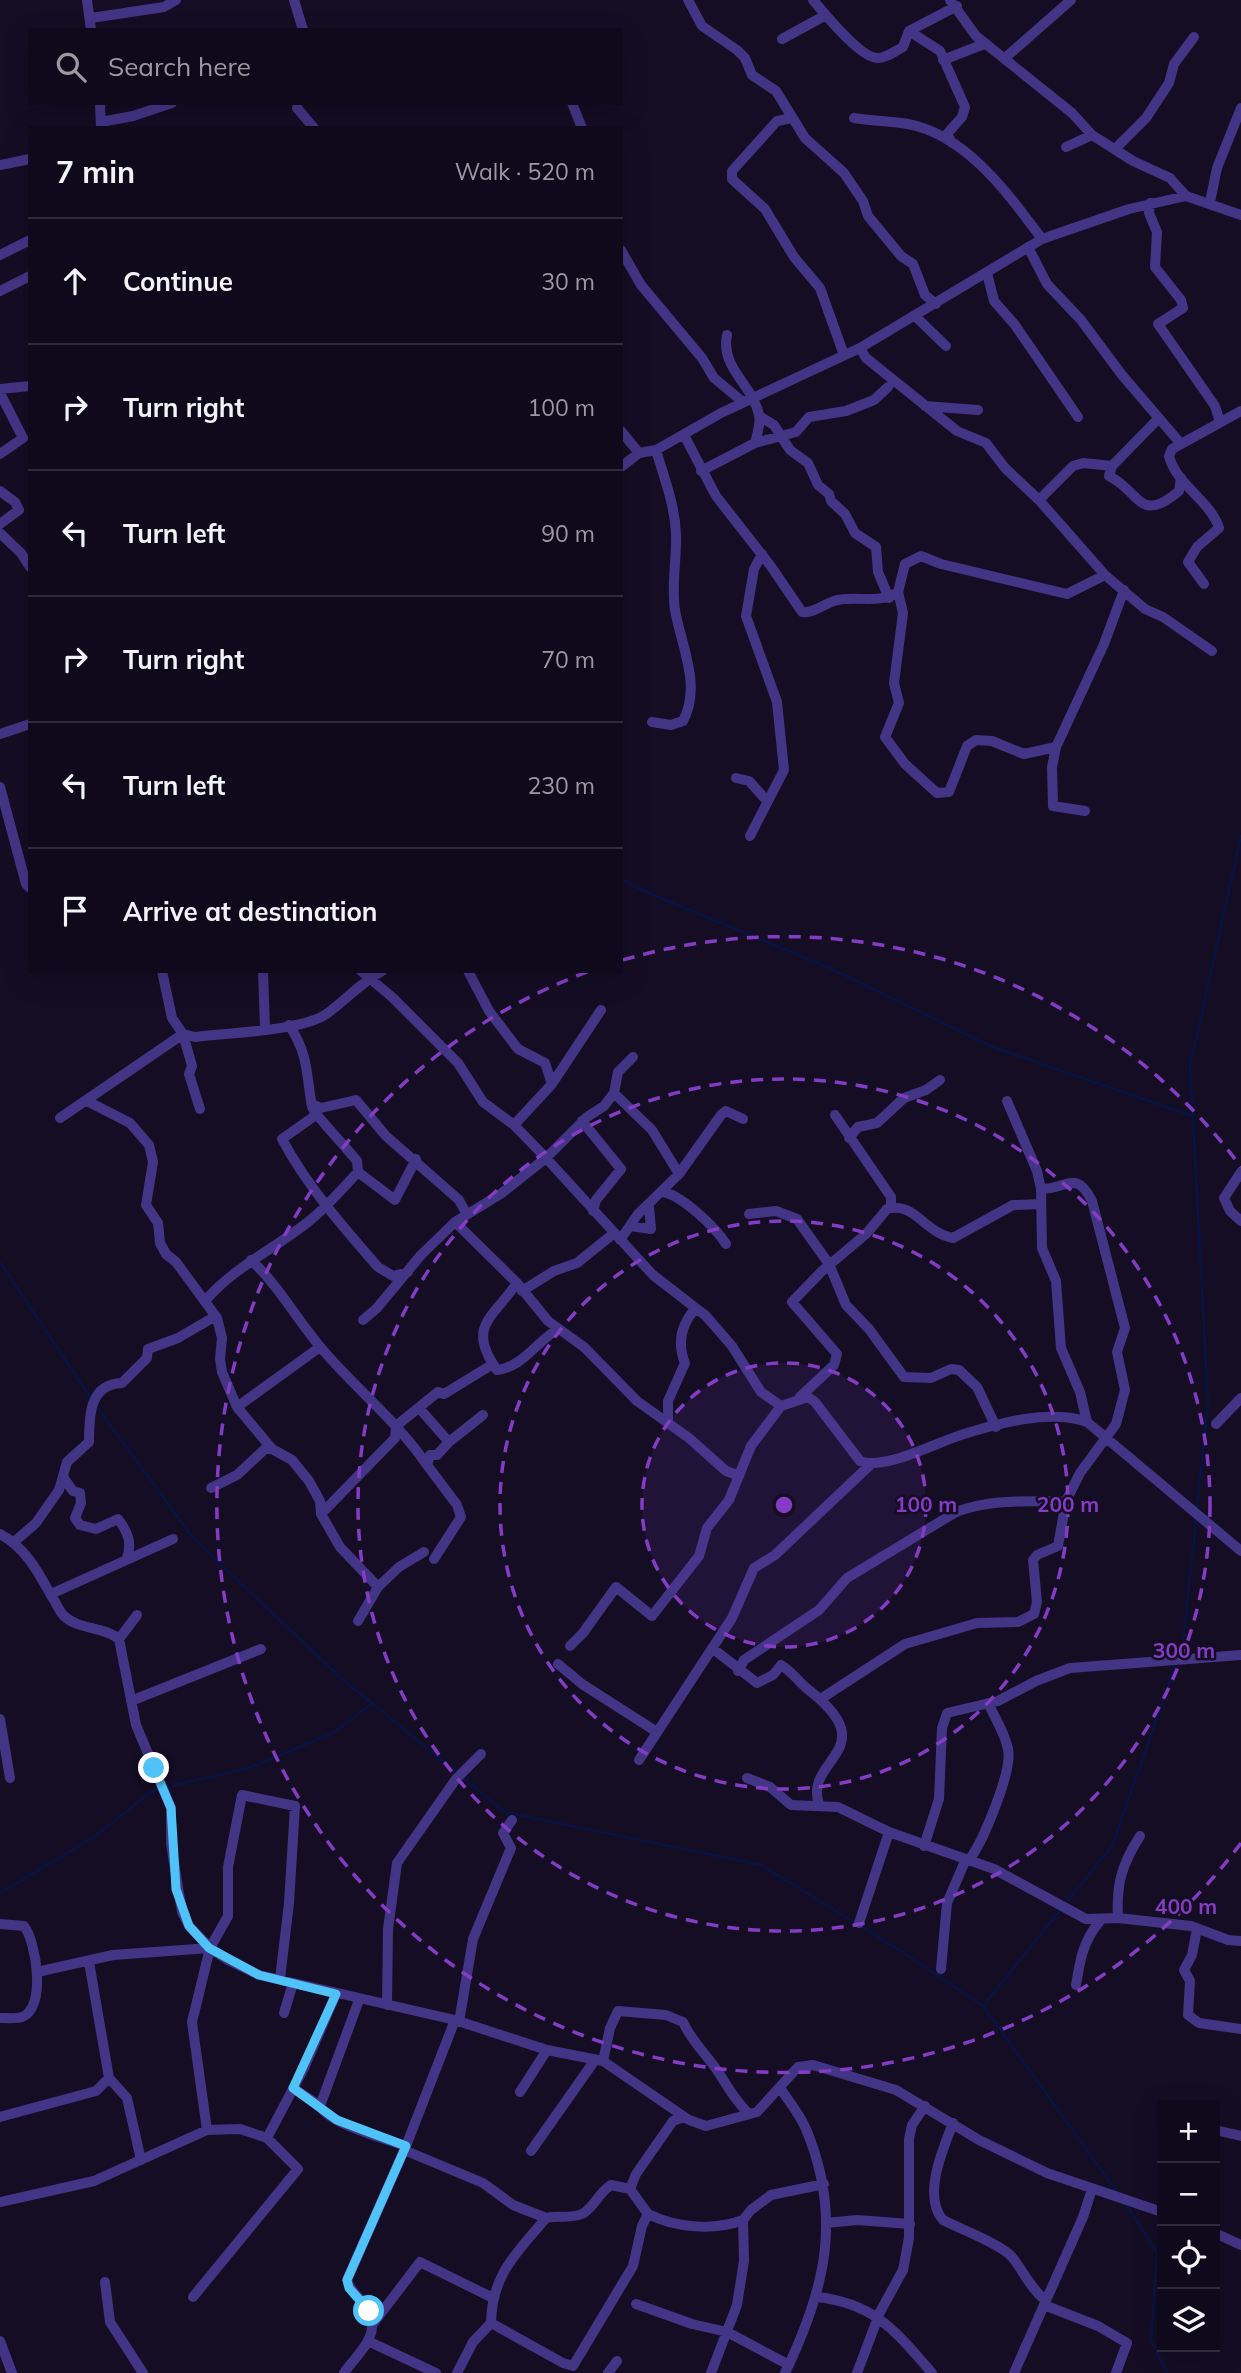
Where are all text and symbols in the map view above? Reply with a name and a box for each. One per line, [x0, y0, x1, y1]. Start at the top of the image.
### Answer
search box [28, 28, 623, 105]
icon: search [52, 48, 90, 86]
text: Search here [108, 50, 251, 83]
text: 7 min [56, 153, 135, 191]
text: Walk · 520 m [455, 157, 595, 186]
icon: ahead [56, 262, 94, 300]
text: Continue [123, 265, 233, 298]
text: 30 m [541, 267, 595, 296]
icon: right [56, 388, 94, 426]
text: Turn right [123, 391, 244, 424]
text: 100 m [527, 393, 595, 422]
icon: left [56, 514, 94, 552]
text: Turn left [123, 517, 225, 550]
text: 90 m [541, 519, 595, 548]
icon: right [56, 640, 94, 678]
text: Turn right [123, 643, 244, 676]
text: 70 m [541, 645, 595, 674]
icon: left [56, 766, 94, 804]
text: Turn left [123, 769, 225, 802]
text: 230 m [527, 771, 595, 800]
icon: arrive [56, 892, 94, 930]
text: Arrive at destination [123, 895, 378, 928]
text: 100 m [895, 1491, 957, 1517]
text: 200 m [1037, 1491, 1099, 1517]
centre of rings [772, 1493, 796, 1517]
text: 300 m [1153, 1637, 1215, 1663]
route end [138, 1752, 169, 1783]
text: 400 m [1155, 1893, 1217, 1919]
map controls [1157, 2100, 1220, 2352]
button: + [1157, 2100, 1220, 2163]
button: − [1157, 2163, 1220, 2226]
button: locate [1157, 2226, 1220, 2289]
button: layers [1157, 2289, 1220, 2352]
route start [353, 2295, 384, 2326]

